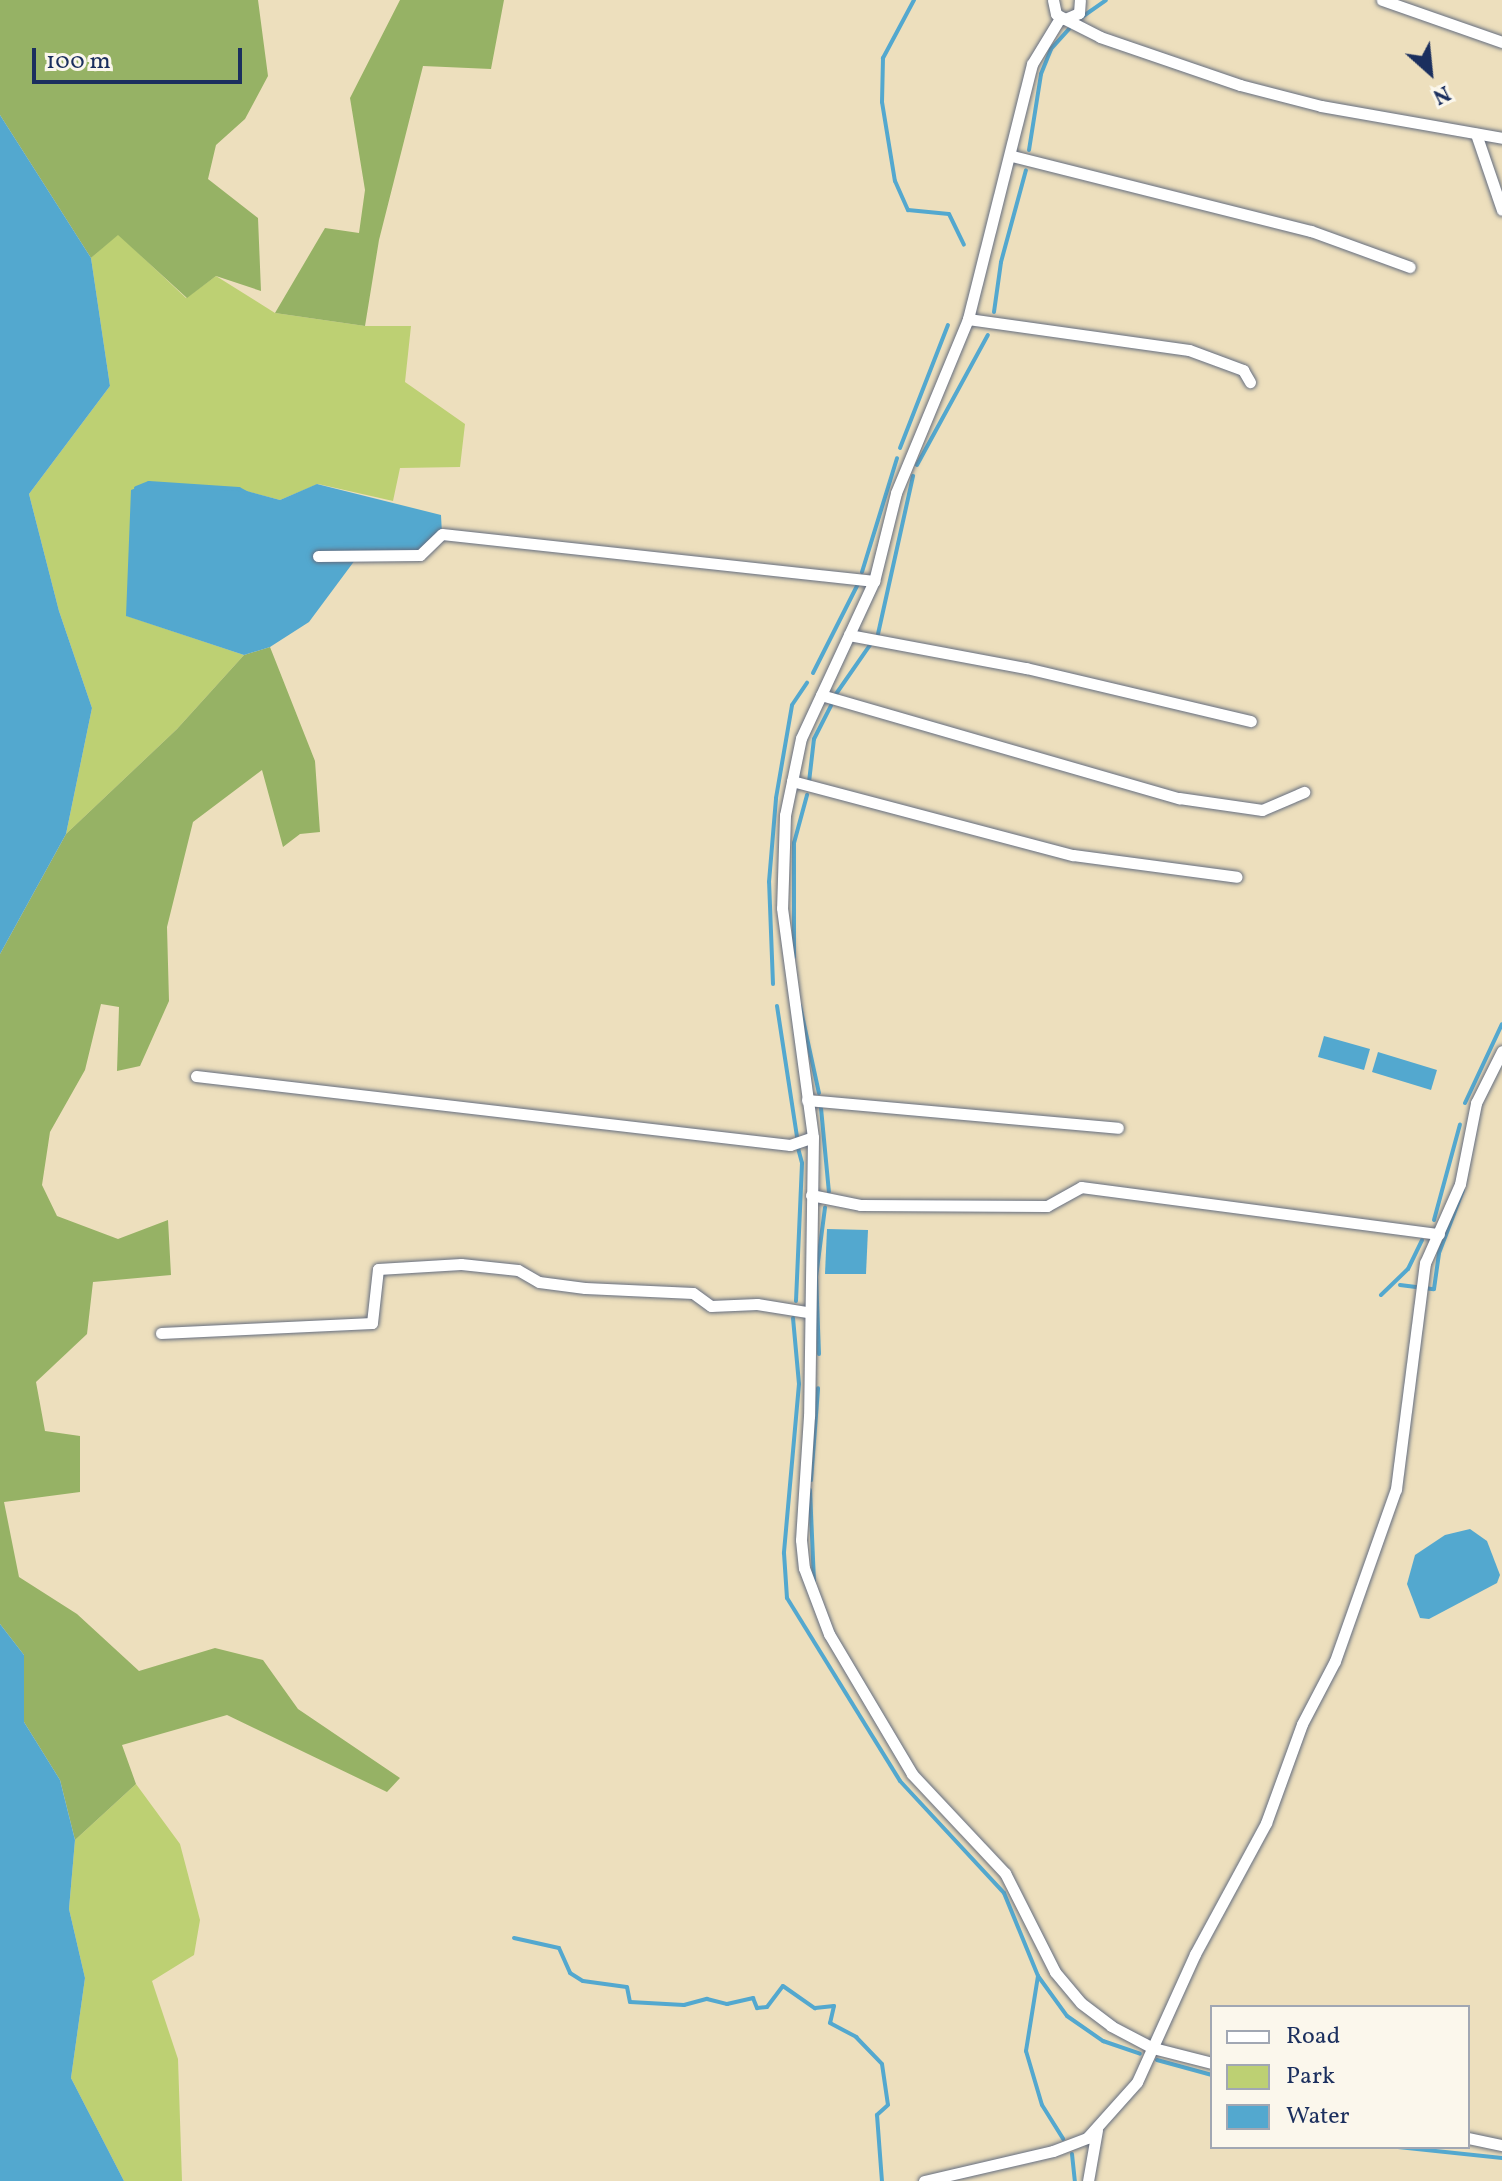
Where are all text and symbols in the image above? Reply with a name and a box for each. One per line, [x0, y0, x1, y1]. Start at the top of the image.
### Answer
scale bar [36, 32, 246, 82]
north arrow [1390, 32, 1470, 112]
text: 100 m [46, 45, 111, 79]
text: N [1427, 76, 1455, 111]
legend [1210, 2005, 1470, 2149]
text: Road [1286, 2020, 1340, 2054]
text: Park [1286, 2060, 1335, 2094]
text: Water [1286, 2100, 1350, 2134]

